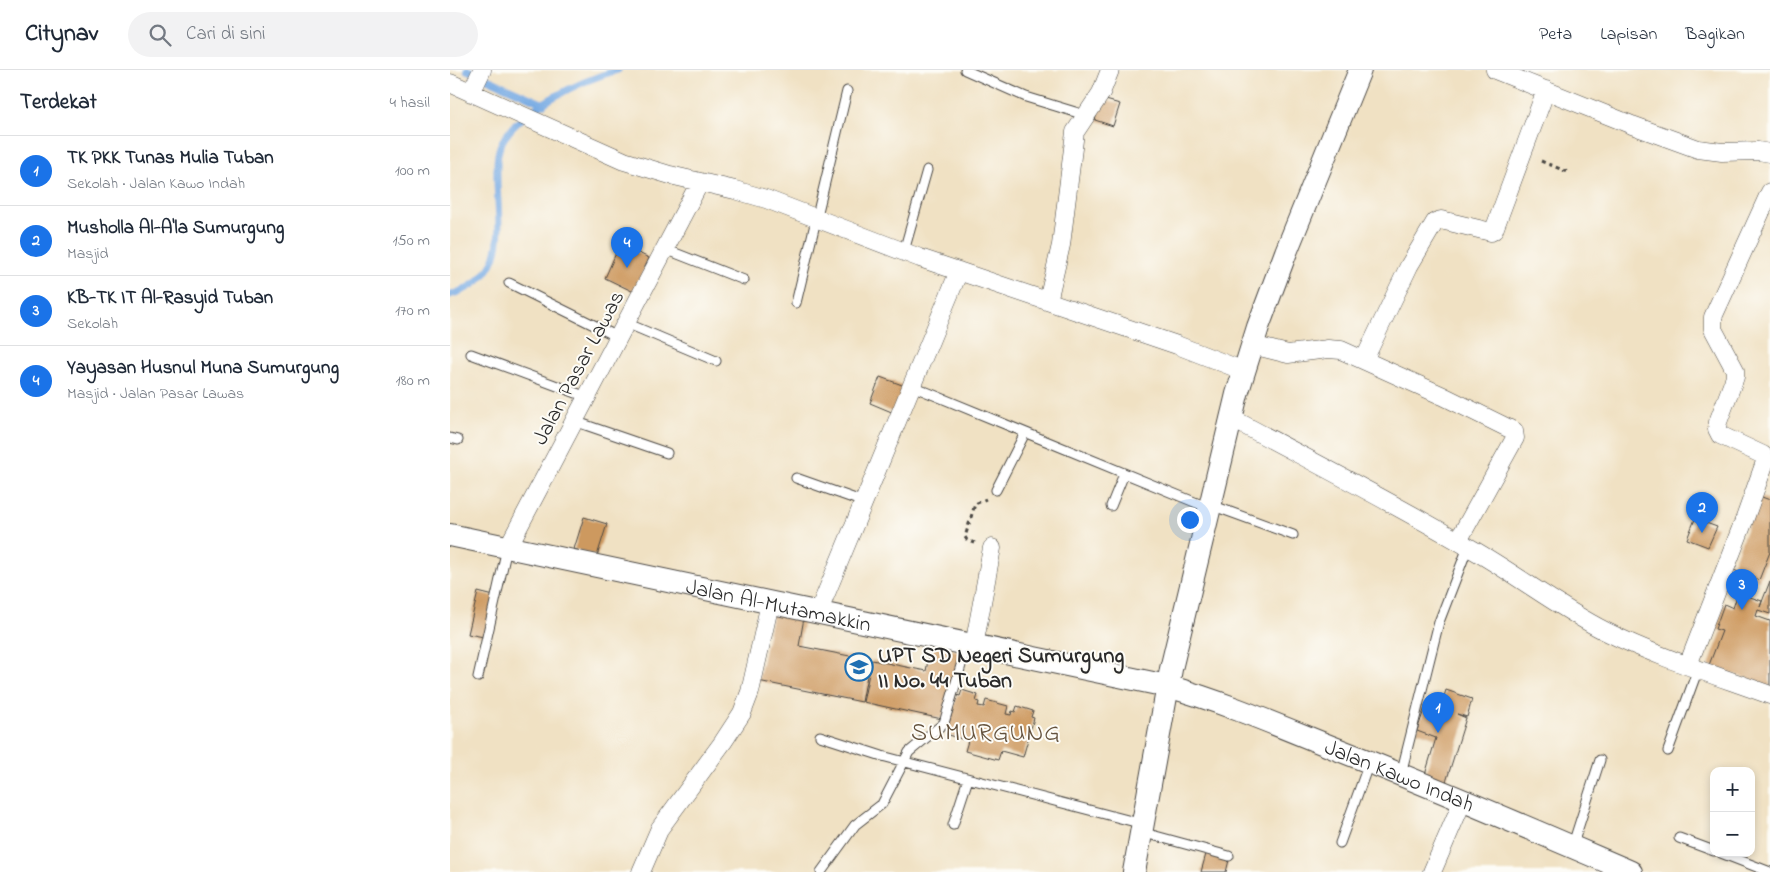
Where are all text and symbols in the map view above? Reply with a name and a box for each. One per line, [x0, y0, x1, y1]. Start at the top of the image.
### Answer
search box [128, 12, 478, 57]
text: Citynav [25, 17, 98, 52]
icon: search [146, 21, 174, 49]
text: Cari di sini [186, 21, 265, 48]
text: Peta [1539, 22, 1572, 48]
text: Lapisan [1600, 22, 1657, 48]
text: Bagikan [1685, 22, 1745, 48]
text: Terdekat [20, 88, 97, 118]
text: 4 hasil [389, 91, 430, 115]
text: TK PKK Tunas Mulia Tuban [67, 145, 274, 172]
text: 1 [33, 159, 39, 183]
text: 100 m [395, 159, 430, 183]
text: Sekolah · Jalan Kawo Indah [67, 172, 245, 196]
text: Musholla Al-A'la Sumurgung [67, 215, 284, 242]
pin: 4 [611, 227, 643, 268]
text: 2 [32, 229, 40, 253]
text: 150 m [392, 229, 430, 253]
text: Masjid [67, 242, 109, 266]
text: KB-TK IT Al-Rasyid Tuban [67, 285, 273, 312]
street label: Jalan Pasar Lawas [525, 286, 634, 451]
text: 3 [33, 299, 39, 323]
text: 170 m [395, 299, 430, 323]
text: Sekolah [67, 312, 118, 336]
text: Yayasan Husnul Muna Sumurgung [67, 355, 339, 382]
text: 4 [33, 369, 39, 393]
text: 180 m [396, 369, 430, 393]
text: Masjid · Jalan Pasar Lawas [67, 382, 244, 406]
pin: 2 [1686, 492, 1718, 533]
your location [1177, 507, 1203, 533]
pin: 3 [1726, 569, 1758, 610]
street label: Jalan Al-Mutamakkin [683, 572, 874, 642]
place label: UPT SD Negeri Sumurgung II No. 44 Tuban [878, 641, 1124, 698]
school or university icon: UPT SD Negeri Sumurgung II No. 44 Tuban [844, 652, 874, 682]
pin: 1 [1422, 692, 1454, 733]
district label: SUMURGUNG [911, 716, 1061, 752]
street label: Jalan Kawo Indah [1319, 733, 1479, 822]
map controls [1710, 767, 1755, 857]
button: + [1710, 767, 1755, 812]
button: − [1710, 812, 1755, 857]

